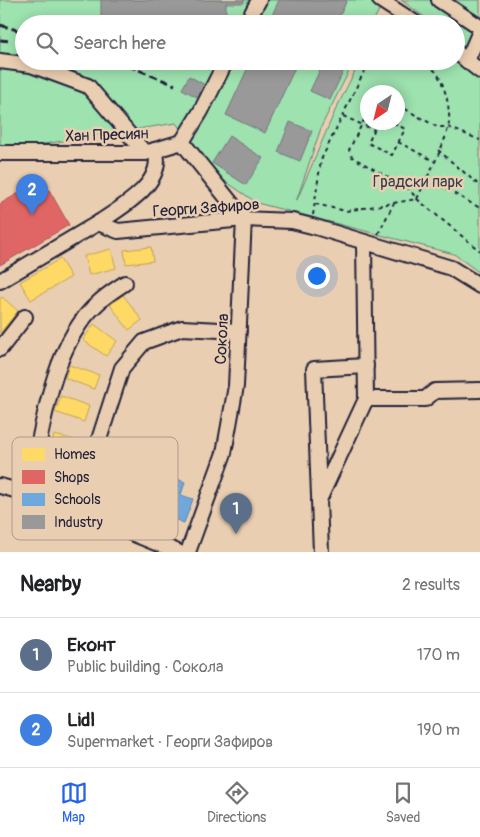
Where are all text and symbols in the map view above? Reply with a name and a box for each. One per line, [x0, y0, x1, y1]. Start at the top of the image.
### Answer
search box [15, 15, 465, 70]
icon: search [33, 29, 61, 57]
text: Search here [73, 31, 166, 55]
north arrow [360, 85, 405, 130]
street label: Хан Пресиян [65, 124, 149, 146]
park label: Градски парк [373, 172, 463, 192]
pin: 2 [16, 174, 48, 215]
street label: Георги Зафиров [152, 194, 260, 222]
your location [304, 263, 330, 289]
street label: Сокола [211, 313, 233, 365]
legend [12, 437, 178, 540]
text: Homes [54, 446, 96, 463]
text: Shops [54, 469, 90, 486]
text: Schools [54, 491, 101, 508]
pin: 1 [220, 493, 252, 534]
text: Industry [54, 514, 103, 531]
text: Nearby [20, 571, 81, 598]
text: 2 results [402, 575, 460, 595]
text: Еконт [67, 633, 116, 657]
text: 1 [33, 645, 39, 665]
text: 170 m [417, 645, 460, 665]
text: Public building · Сокола [67, 657, 223, 677]
text: Lidl [67, 708, 95, 732]
text: 2 [32, 720, 40, 740]
text: 190 m [417, 720, 460, 740]
text: Supermarket · Георги Зафиров [67, 732, 273, 752]
tab: Map [60, 779, 88, 826]
tab: Directions [207, 779, 266, 826]
tab: Saved [386, 779, 420, 826]

